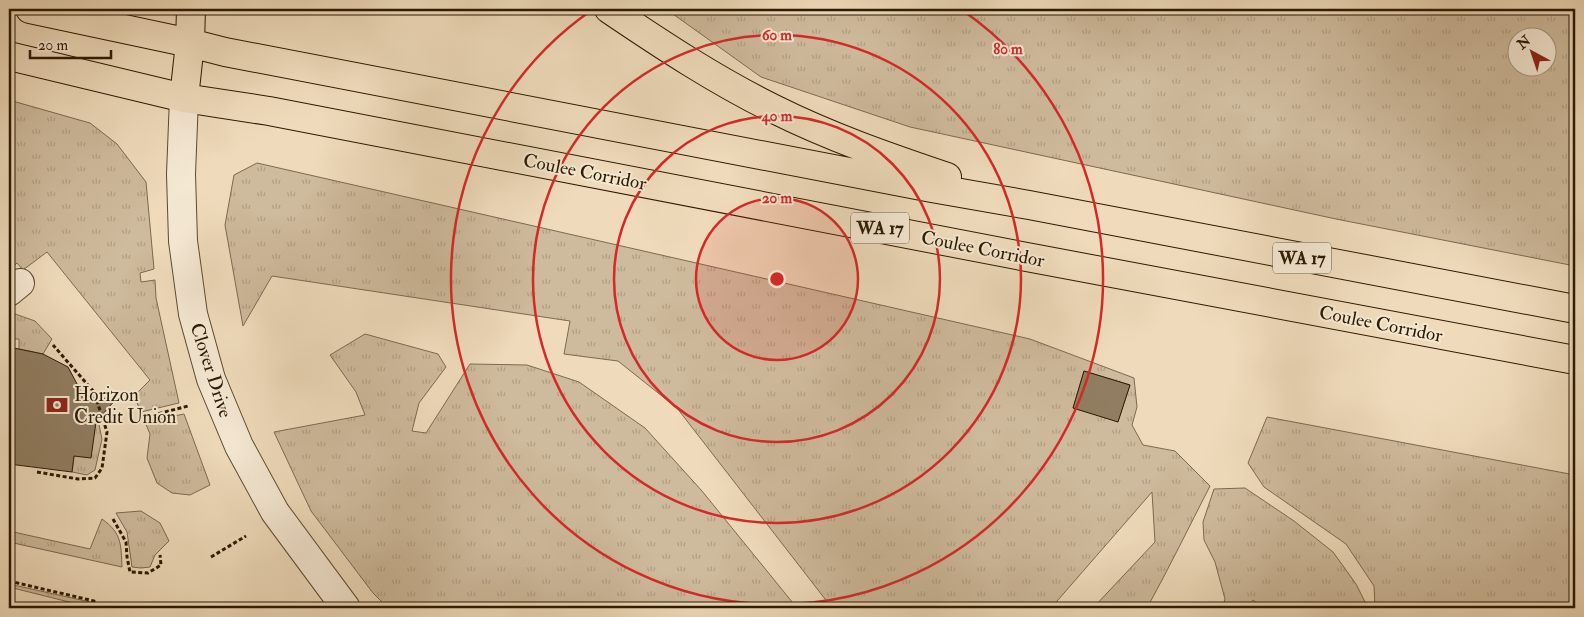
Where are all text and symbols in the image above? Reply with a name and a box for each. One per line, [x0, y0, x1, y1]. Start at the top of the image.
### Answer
text: 60 m [762, 26, 792, 45]
scale bar [30, 28, 111, 60]
north arrow [1506, 28, 1556, 78]
text: N [1513, 32, 1535, 54]
text: 20 m [38, 36, 68, 55]
text: 80 m [993, 40, 1023, 59]
text: 40 m [761, 107, 793, 126]
street label: Coulee Corridor [521, 148, 649, 196]
text: 20 m [762, 189, 792, 208]
road number: WA 17 [851, 212, 909, 244]
street label: Coulee Corridor [919, 225, 1047, 273]
road number: WA 17 [1273, 242, 1331, 274]
centre of rings [768, 270, 786, 288]
street label: Coulee Corridor [1317, 300, 1445, 348]
street label: Clover Drive [184, 320, 238, 421]
place label: Horizon Credit Union [74, 383, 177, 429]
bank icon: Horizon Credit Union [44, 392, 70, 418]

